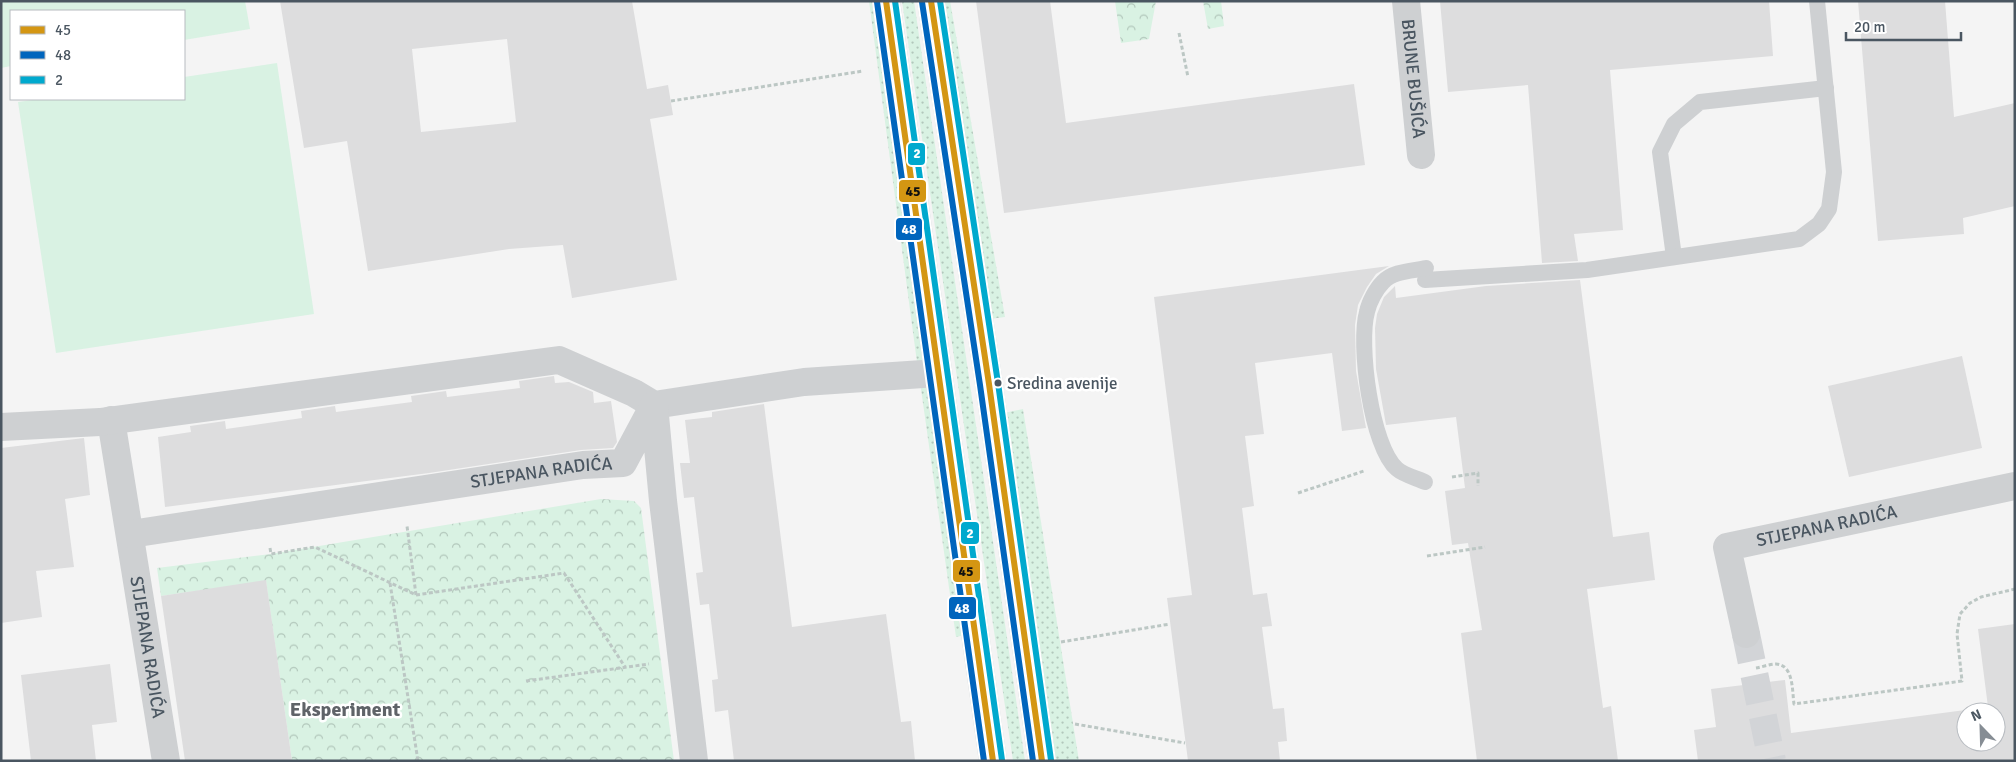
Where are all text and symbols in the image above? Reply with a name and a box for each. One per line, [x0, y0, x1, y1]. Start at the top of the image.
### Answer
legend [10, 10, 185, 100]
scale bar [1846, 10, 1961, 42]
street label: BRUNE BUŠIĆA [1397, 18, 1430, 139]
text: 20 m [1854, 18, 1885, 36]
text: 45 [55, 21, 71, 39]
text: 48 [55, 46, 71, 64]
text: 2 [55, 71, 63, 89]
line badge: 2 [907, 142, 926, 166]
text: 2 [913, 145, 921, 162]
line badge: 45 [898, 179, 927, 203]
text: 45 [905, 183, 921, 200]
line badge: 48 [895, 217, 923, 241]
text: 48 [901, 221, 917, 238]
place label: Sredina avenije [1007, 373, 1118, 394]
marker: Sredina avenije [993, 378, 1003, 388]
street label: STJEPANA RADIĆA [469, 453, 613, 493]
street label: STJEPANA RADIĆA [1754, 500, 1899, 551]
line badge: 2 [960, 521, 980, 545]
text: 2 [966, 525, 974, 542]
line badge: 45 [952, 559, 981, 583]
text: 45 [958, 563, 974, 580]
street label: STJEPANA RADIĆA [125, 575, 170, 720]
line badge: 48 [948, 596, 977, 620]
text: 48 [954, 600, 970, 617]
district label: Eksperiment [290, 697, 401, 722]
north arrow [1956, 702, 2006, 752]
text: N [1968, 706, 1984, 725]

